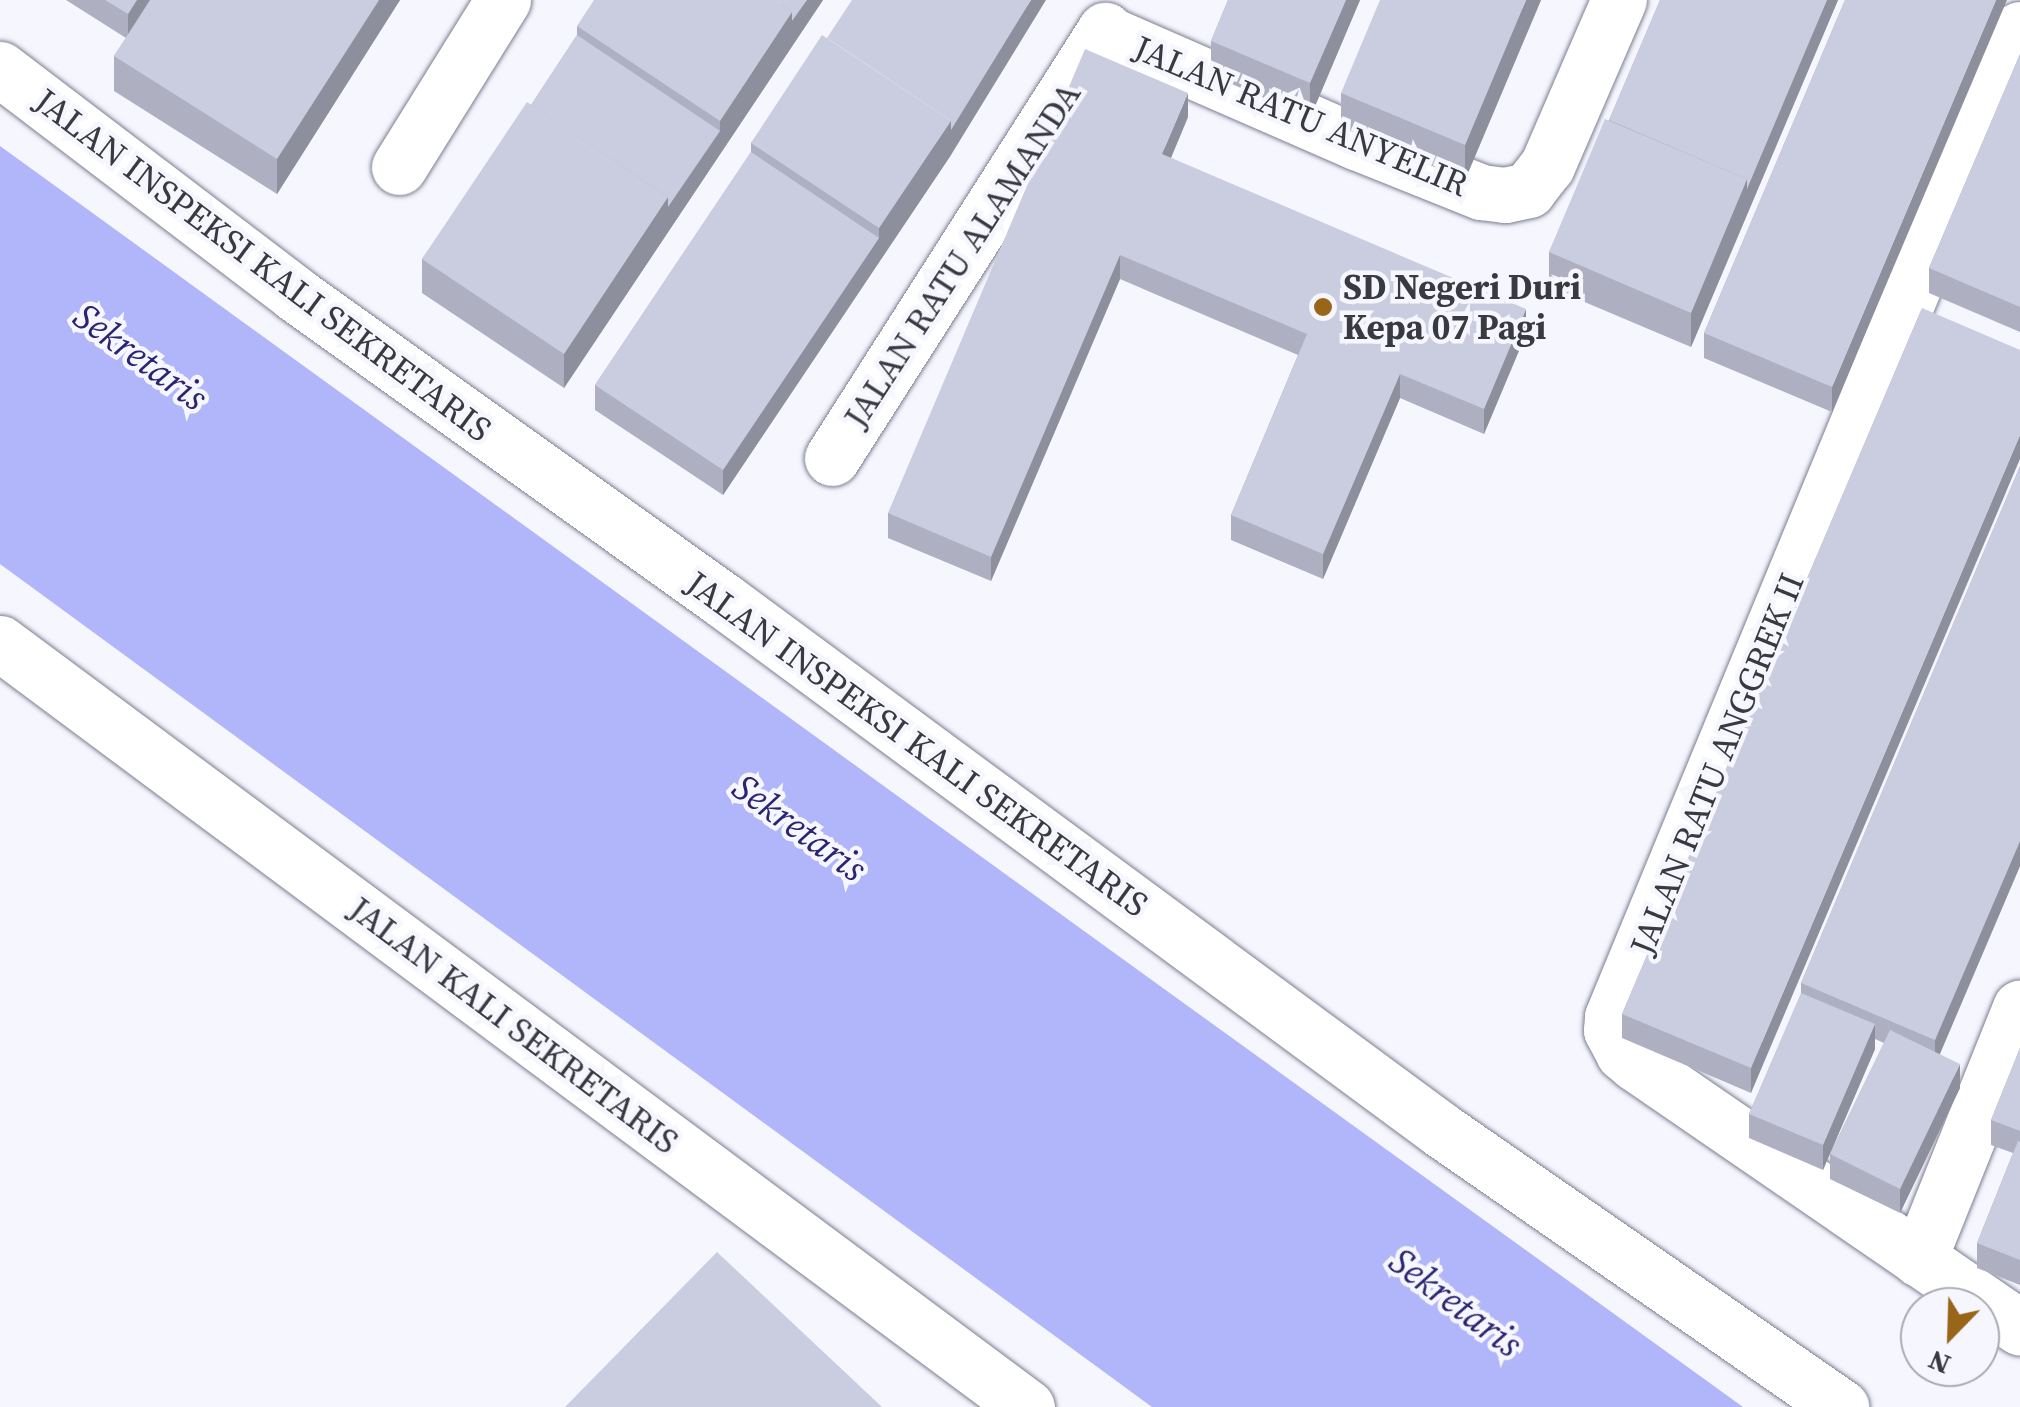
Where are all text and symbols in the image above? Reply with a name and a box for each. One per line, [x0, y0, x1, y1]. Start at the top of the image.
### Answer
street label: JALAN RATU ANYELIR [1128, 27, 1474, 205]
street label: JALAN RATU ALAMANDA [835, 74, 1089, 436]
street label: JALAN INSPEKSI KALI SEKRETARIS [26, 80, 500, 450]
place label: SD Negeri Duri Kepa 07 Pagi [1343, 266, 1581, 348]
water label: Sekretaris [64, 293, 216, 421]
marker: SD Negeri Duri Kepa 07 Pagi [1312, 296, 1334, 318]
street label: JALAN INSPEKSI KALI SEKRETARIS [678, 562, 1156, 926]
street label: JALAN RATU ANGGREK II [1621, 567, 1813, 961]
water label: Sekretaris [723, 764, 875, 892]
street label: JALAN KALI SEKRETARIS [341, 887, 687, 1163]
water label: Sekretaris [1380, 1239, 1530, 1367]
north arrow [1900, 1287, 2000, 1387]
text: N [1922, 1341, 1956, 1384]

